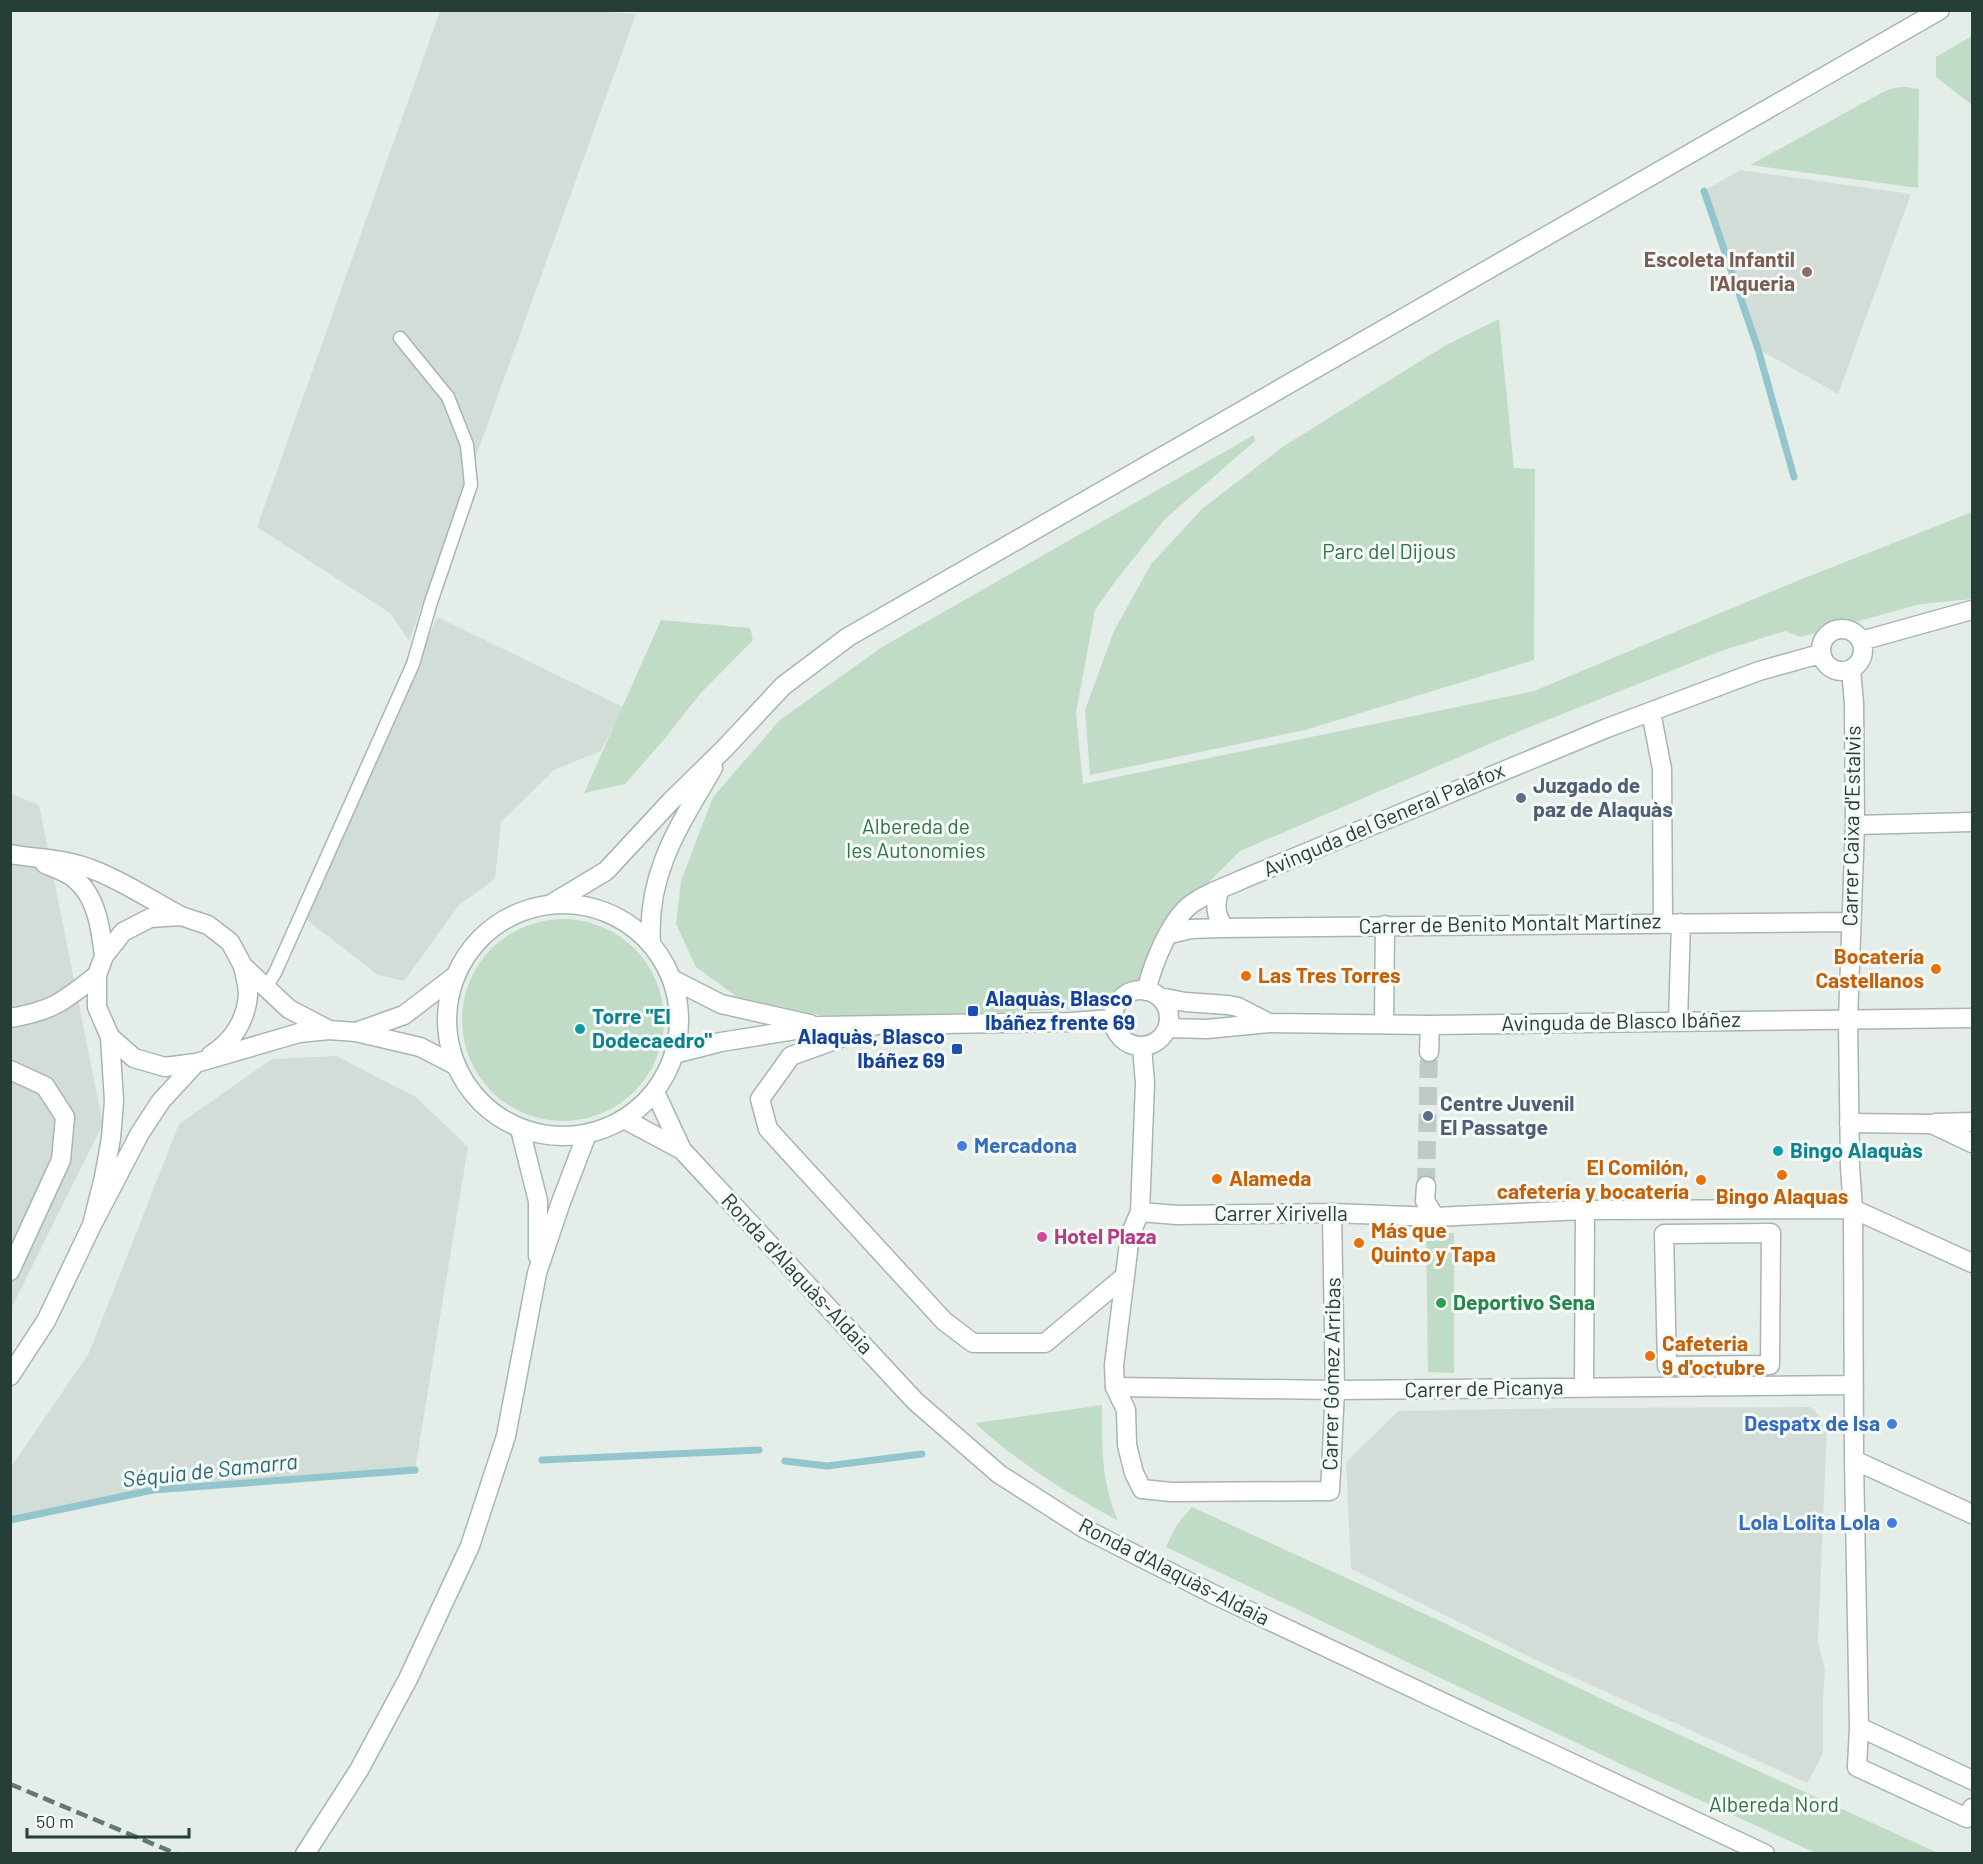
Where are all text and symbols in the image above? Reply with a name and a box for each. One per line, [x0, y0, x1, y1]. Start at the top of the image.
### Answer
place label: Escoleta Infantil l'Alqueria [1644, 246, 1795, 295]
marker: Escoleta Infantil l'Alqueria [1800, 265, 1814, 279]
park label: Parc del Dijous [1322, 538, 1456, 563]
street label: Carrer Caixa d'Estalvis [1836, 725, 1865, 927]
street label: Avinguda del General Palafox [1259, 756, 1508, 881]
place label: Juzgado de paz de Alaquàs [1533, 772, 1673, 821]
marker: Juzgado de paz de Alaquàs [1514, 791, 1528, 805]
park label: Albereda de les Autonomies [846, 813, 986, 862]
street label: Carrer de Benito Montalt Martínez [1358, 907, 1662, 938]
place label: Bocatería Castellanos [1815, 943, 1924, 992]
place label: Las Tres Torres [1258, 962, 1401, 987]
marker: Bocatería Castellanos [1929, 962, 1943, 976]
marker: Las Tres Torres [1239, 969, 1253, 983]
place label: Alaquàs, Blasco Ibáñez frente 69 [985, 985, 1135, 1034]
place label: Torre "El Dodecaedro" [592, 1003, 713, 1052]
marker: Alaquàs, Blasco Ibáñez frente 69 [966, 1004, 980, 1018]
street label: Avinguda de Blasco Ibáñez [1501, 1006, 1741, 1035]
marker: Torre "El Dodecaedro" [573, 1022, 587, 1036]
place label: Alaquàs, Blasco Ibáñez 69 [797, 1023, 945, 1072]
marker: Alaquàs, Blasco Ibáñez 69 [950, 1042, 964, 1056]
place label: Centre Juvenil El Passatge [1440, 1090, 1574, 1139]
marker: Centre Juvenil El Passatge [1421, 1109, 1435, 1123]
place label: Mercadona [974, 1132, 1077, 1157]
place label: Bingo Alaquàs [1790, 1137, 1923, 1162]
marker: Mercadona [955, 1139, 969, 1153]
marker: Bingo Alaquàs [1771, 1144, 1785, 1158]
place label: El Comilón, cafetería y bocatería [1497, 1154, 1689, 1203]
place label: Alameda [1229, 1165, 1311, 1190]
marker: Bingo Alaquas [1775, 1168, 1789, 1182]
marker: Alameda [1210, 1172, 1224, 1186]
marker: El Comilón, cafetería y bocatería [1694, 1173, 1708, 1187]
place label: Bingo Alaquas [1716, 1183, 1848, 1208]
street label: Ronda d'Alaquàs-Aldaia [717, 1187, 879, 1359]
street label: Carrer Xirivella [1214, 1200, 1348, 1225]
place label: Más que Quinto y Tapa [1371, 1217, 1496, 1266]
place label: Hotel Plaza [1054, 1223, 1157, 1248]
marker: Hotel Plaza [1035, 1230, 1049, 1244]
marker: Más que Quinto y Tapa [1352, 1236, 1366, 1250]
street label: Carrer Gómez Arribas [1316, 1277, 1345, 1471]
place label: Deportivo Sena [1453, 1289, 1595, 1314]
marker: Deportivo Sena [1434, 1296, 1448, 1310]
place label: Cafeteria 9 d'octubre [1662, 1330, 1765, 1379]
marker: Cafeteria 9 d'octubre [1643, 1349, 1657, 1363]
street label: Carrer de Picanya [1404, 1374, 1564, 1401]
place label: Despatx de Isa [1744, 1410, 1880, 1435]
marker: Despatx de Isa [1885, 1417, 1899, 1431]
water label: Séquia de Samarra [121, 1447, 299, 1491]
place label: Lola Lolita Lola [1739, 1509, 1880, 1534]
street label: Ronda d'Alaquàs-Aldaia [1075, 1512, 1274, 1630]
marker: Lola Lolita Lola [1885, 1516, 1899, 1530]
park label: Albereda Nord [1709, 1791, 1839, 1816]
scale bar [27, 1801, 189, 1839]
text: 50 m [36, 1810, 74, 1832]

